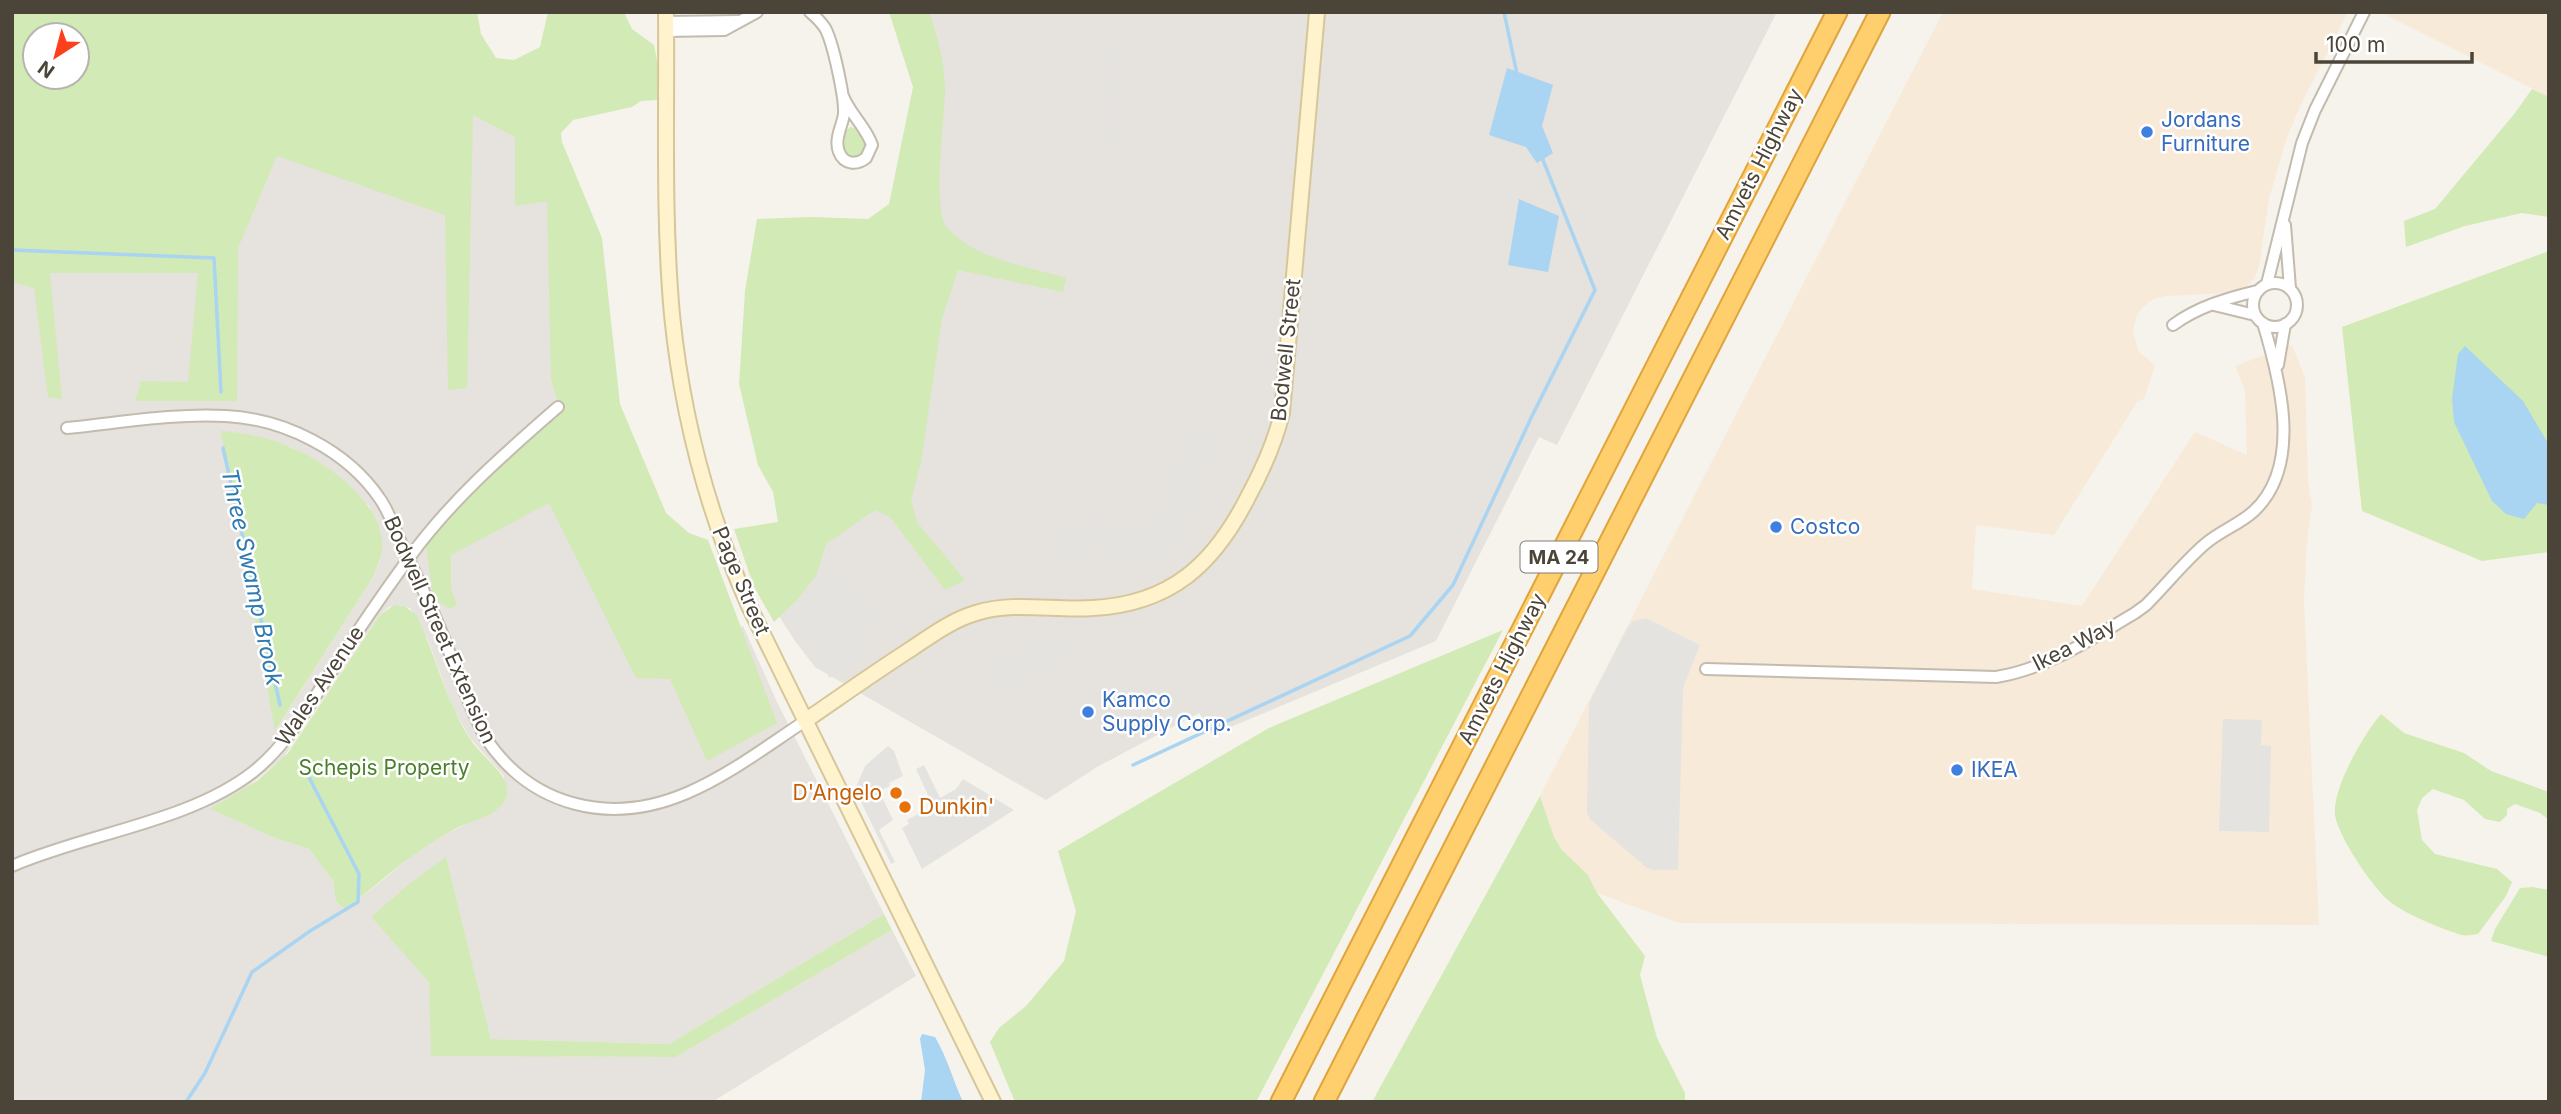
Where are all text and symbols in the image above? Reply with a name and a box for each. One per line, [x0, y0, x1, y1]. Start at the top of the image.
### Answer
north arrow [21, 21, 91, 91]
scale bar [2316, 21, 2472, 65]
text: 100 m [2326, 32, 2385, 57]
text: N [34, 56, 59, 83]
street label: Amvets Highway [1710, 84, 1808, 244]
place label: Jordans Furniture [2161, 107, 2250, 156]
marker: Jordans Furniture [2139, 124, 2155, 140]
street label: Bodwell Street [1266, 277, 1305, 423]
water label: Three Swamp Brook [215, 466, 289, 688]
street label: Bodwell Street Extension [379, 512, 502, 747]
place label: Costco [1790, 514, 1860, 539]
marker: Costco [1768, 519, 1784, 535]
street label: Page Street [707, 523, 776, 639]
road number: MA 24 [1520, 542, 1598, 572]
street label: Amvets Highway [1453, 589, 1551, 749]
street label: Ikea Way [2028, 613, 2120, 676]
street label: Wales Avenue [270, 621, 369, 751]
place label: Kamco Supply Corp. [1102, 687, 1232, 736]
marker: Kamco Supply Corp. [1080, 704, 1096, 720]
park label: Schepis Property [298, 755, 470, 780]
place label: IKEA [1971, 757, 2018, 782]
marker: IKEA [1949, 762, 1965, 778]
place label: D'Angelo [793, 780, 882, 805]
marker: D'Angelo [888, 785, 904, 801]
place label: Dunkin' [919, 794, 994, 819]
marker: Dunkin' [897, 799, 913, 815]

